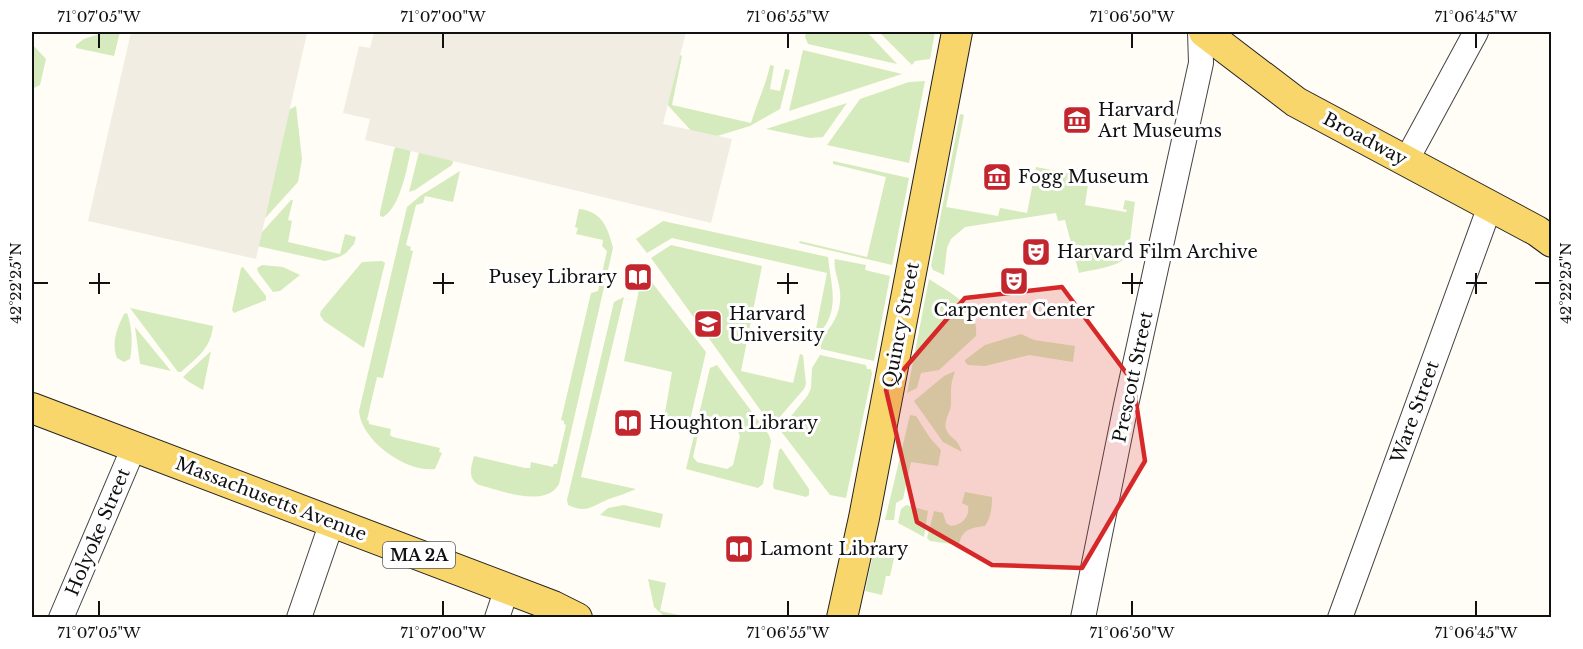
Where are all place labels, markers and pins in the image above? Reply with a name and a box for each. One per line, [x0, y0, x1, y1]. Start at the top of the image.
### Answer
place label: Harvard Art Museums [1097, 99, 1222, 142]
museum icon: Harvard Art Museums [1061, 104, 1093, 136]
museum icon: Fogg Museum [981, 161, 1013, 193]
place label: Fogg Museum [1018, 166, 1149, 188]
theatre icon: Harvard Film Archive [1020, 236, 1052, 268]
place label: Harvard Film Archive [1057, 241, 1258, 263]
library icon: Pusey Library [622, 261, 654, 293]
theatre icon: Carpenter Center [998, 265, 1030, 297]
place label: Pusey Library [489, 266, 617, 288]
place label: Carpenter Center [933, 299, 1095, 321]
place label: Harvard University [729, 303, 825, 346]
school or university icon: Harvard University [692, 308, 724, 340]
library icon: Houghton Library [612, 407, 644, 439]
place label: Houghton Library [649, 412, 818, 434]
library icon: Lamont Library [723, 533, 755, 565]
place label: Lamont Library [760, 538, 909, 560]

